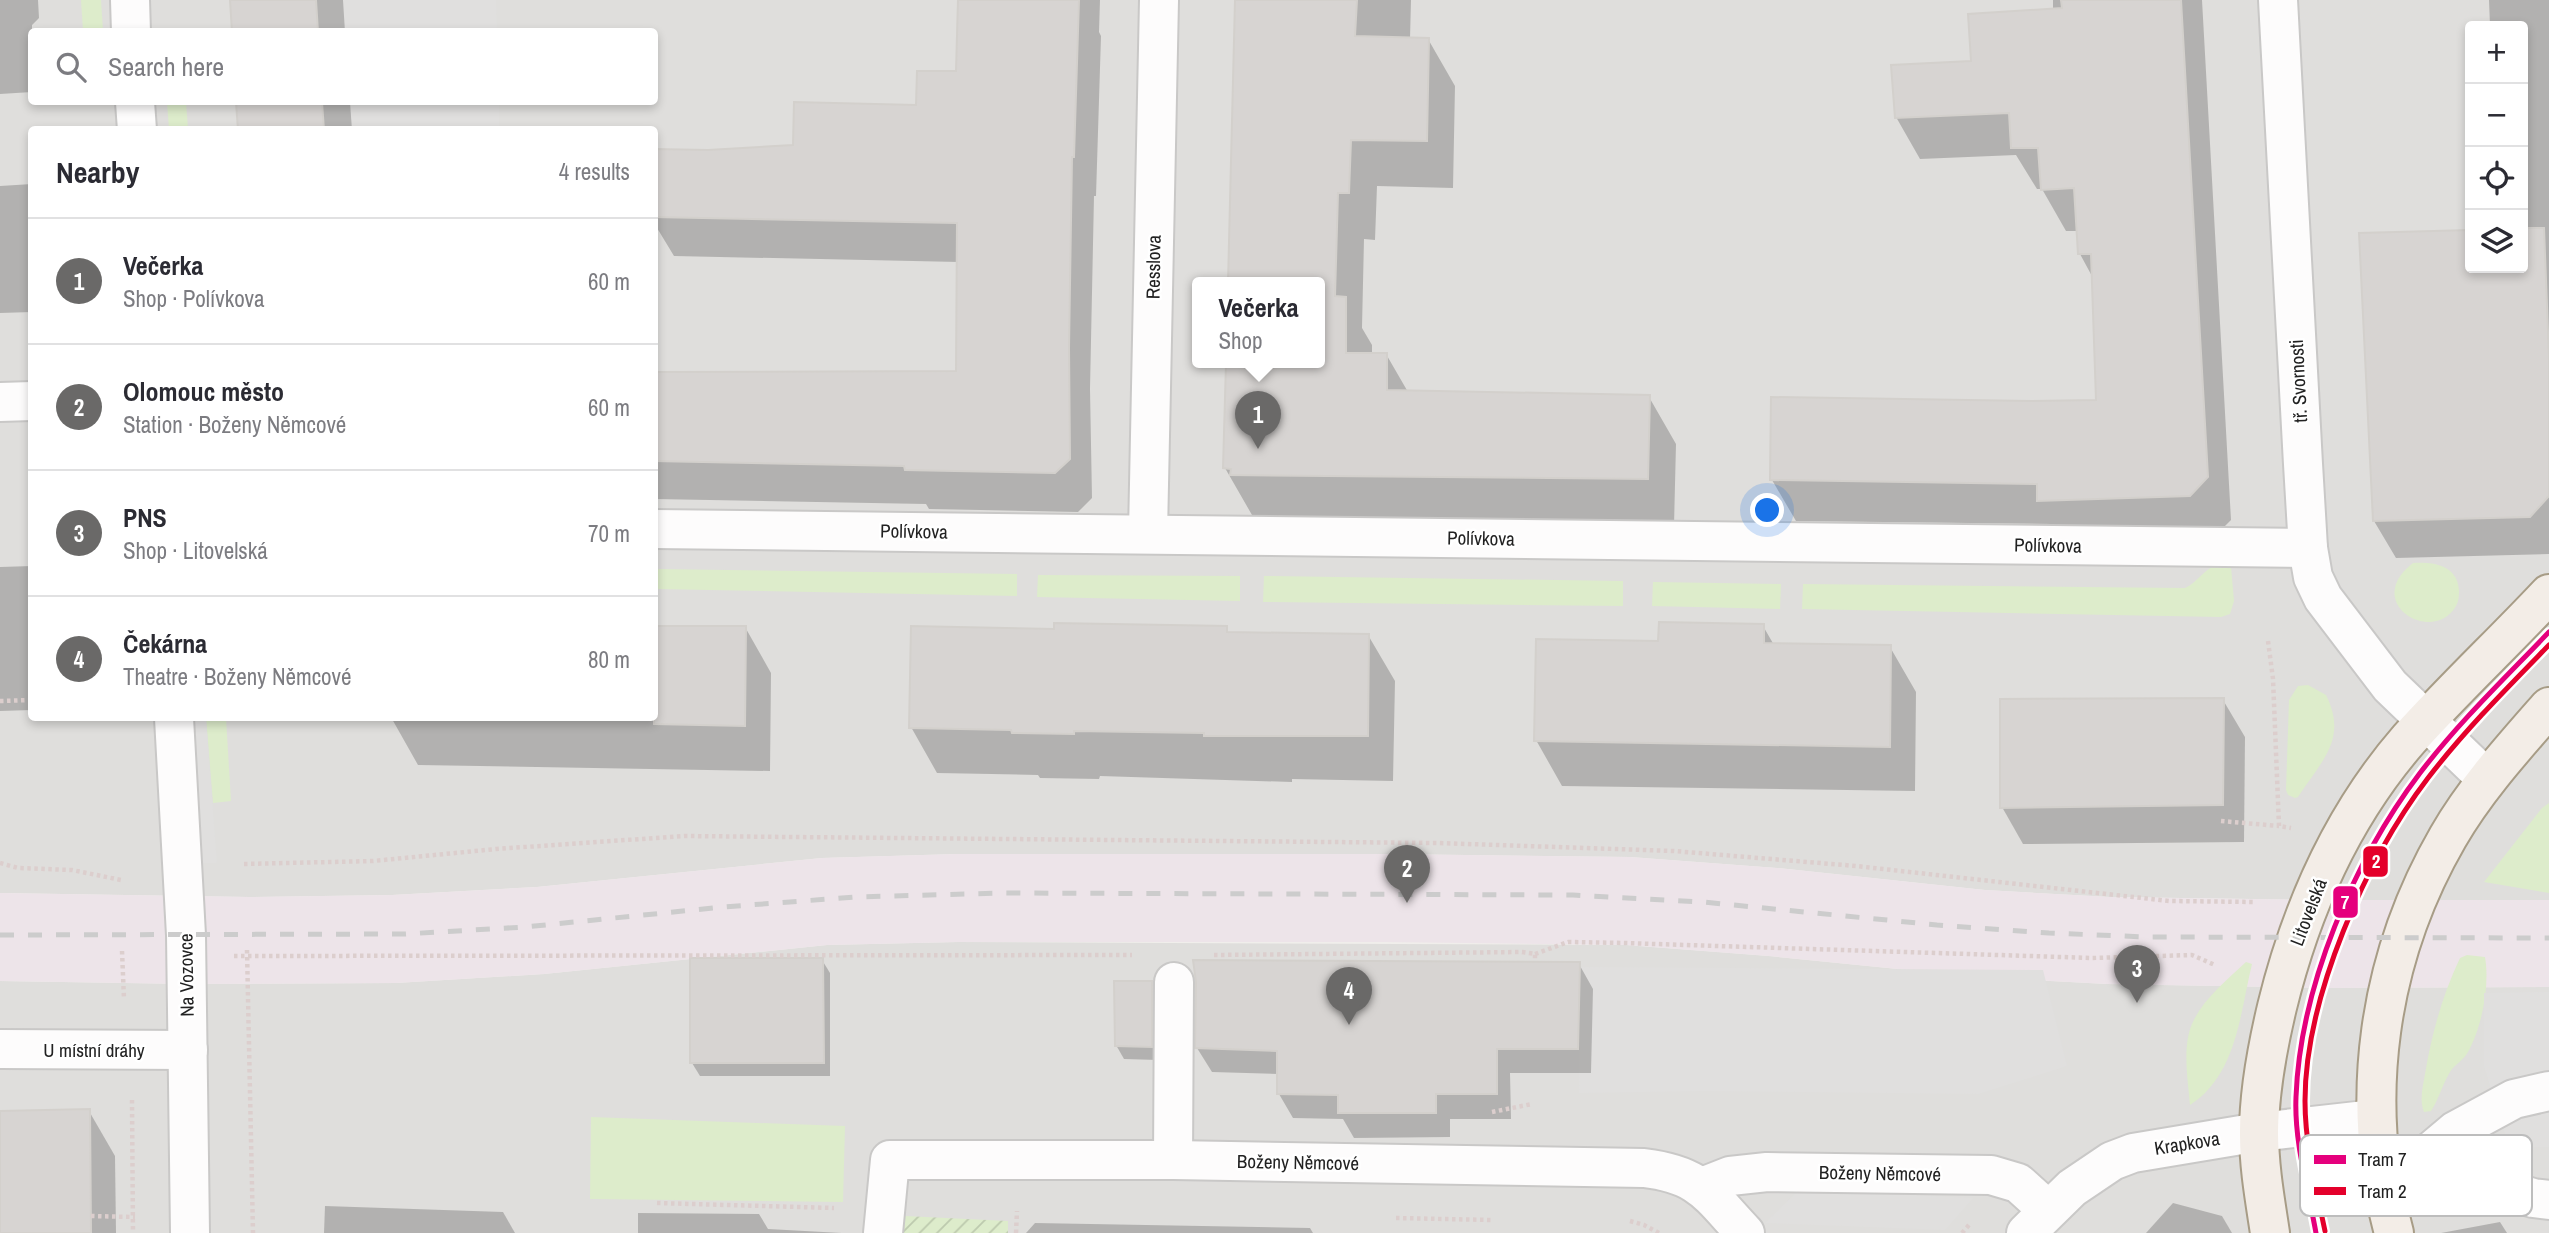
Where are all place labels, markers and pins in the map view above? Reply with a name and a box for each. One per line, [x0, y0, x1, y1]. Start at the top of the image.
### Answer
pin: 1 [1235, 391, 1281, 449]
pin: 2 [1384, 845, 1430, 903]
pin: 3 [2114, 945, 2160, 1003]
pin: 4 [1326, 967, 1372, 1025]

